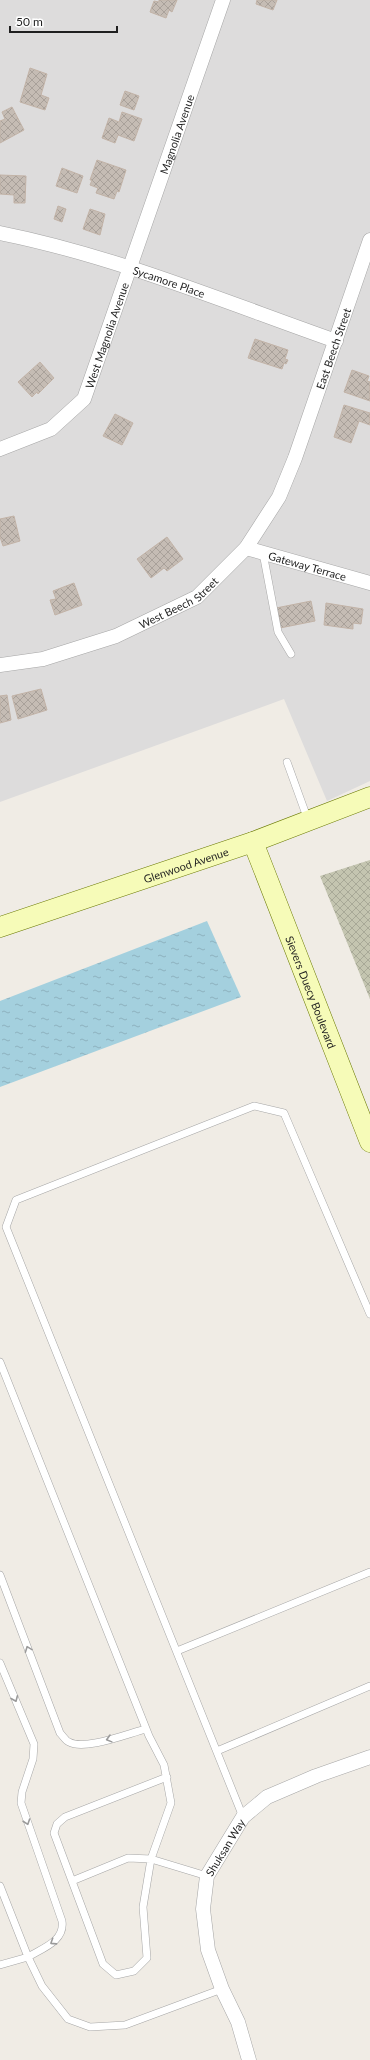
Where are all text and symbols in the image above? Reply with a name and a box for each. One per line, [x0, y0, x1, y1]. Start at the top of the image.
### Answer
scale bar [10, 8, 117, 34]
text: 50 m [16, 14, 43, 29]
street label: Magnolia Avenue [156, 92, 196, 175]
street label: Sycamore Place [131, 263, 207, 300]
street label: West Magnolia Avenue [82, 280, 131, 390]
street label: East Beech Street [313, 306, 353, 391]
street label: Gateway Terrace [267, 548, 348, 583]
street label: West Beech Street [137, 574, 220, 631]
street label: Glenwood Avenue [142, 844, 230, 885]
street label: Sievers Duecy Boulevard [284, 934, 339, 1050]
one-way arrow [24, 1645, 32, 1652]
one-way arrow [10, 1695, 18, 1703]
one-way arrow [105, 1734, 112, 1743]
street label: Shuksan Way [202, 1816, 247, 1878]
one-way arrow [23, 1819, 31, 1826]
one-way arrow [50, 1937, 57, 1945]

